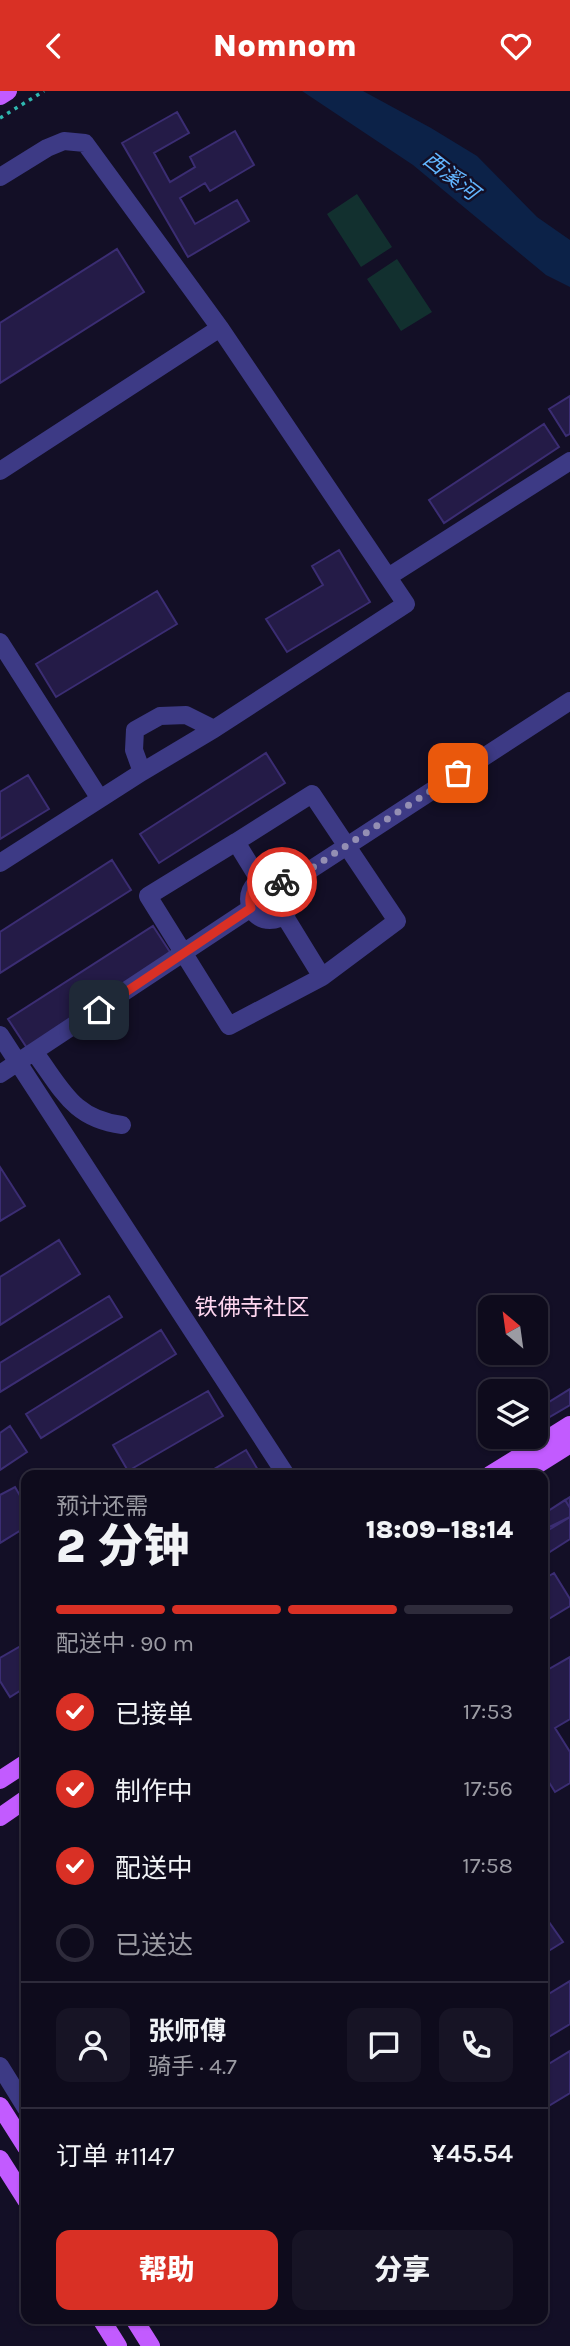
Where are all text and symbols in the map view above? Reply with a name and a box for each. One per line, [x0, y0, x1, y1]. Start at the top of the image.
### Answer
icon: back [35, 27, 73, 65]
text: Nomnom [213, 27, 357, 64]
icon: heart [497, 27, 535, 65]
water label: 西溪河 [419, 147, 486, 207]
pin [428, 743, 488, 803]
icon: bag [439, 754, 477, 792]
courier [247, 847, 317, 917]
icon: bike [263, 863, 301, 901]
pin [69, 980, 129, 1040]
icon: home [80, 991, 118, 1029]
district label: 铁佛寺社区 [195, 1294, 310, 1321]
north arrow [478, 1295, 548, 1365]
map controls [478, 1295, 548, 1449]
button: layers [478, 1379, 548, 1449]
text: 预计还需 [56, 1493, 148, 1520]
text: 18:09–18:14 [366, 1514, 513, 1545]
text: 2 分钟 [56, 1520, 189, 1574]
text: 配送中 · 90 m [56, 1630, 194, 1657]
icon: check [56, 1693, 94, 1731]
text: 17:53 [463, 1698, 513, 1725]
text: 已接单 [115, 1699, 193, 1730]
icon: check [56, 1770, 94, 1808]
text: 17:56 [463, 1775, 513, 1802]
text: 制作中 [115, 1776, 193, 1807]
icon: check [56, 1847, 94, 1885]
text: 17:58 [462, 1852, 513, 1879]
text: 配送中 [115, 1853, 193, 1884]
text: 已送达 [115, 1930, 193, 1961]
button: person [56, 2008, 130, 2082]
button: chat [347, 2008, 421, 2082]
button: phone [439, 2008, 513, 2082]
text: 张师傅 [148, 2016, 226, 2047]
text: 骑手 · 4.7 [148, 2053, 237, 2080]
text: ¥45.54 [431, 2138, 513, 2169]
text: 订单 #1147 [56, 2141, 174, 2172]
button: 帮助 [56, 2230, 278, 2310]
button: 分享 [292, 2230, 513, 2310]

